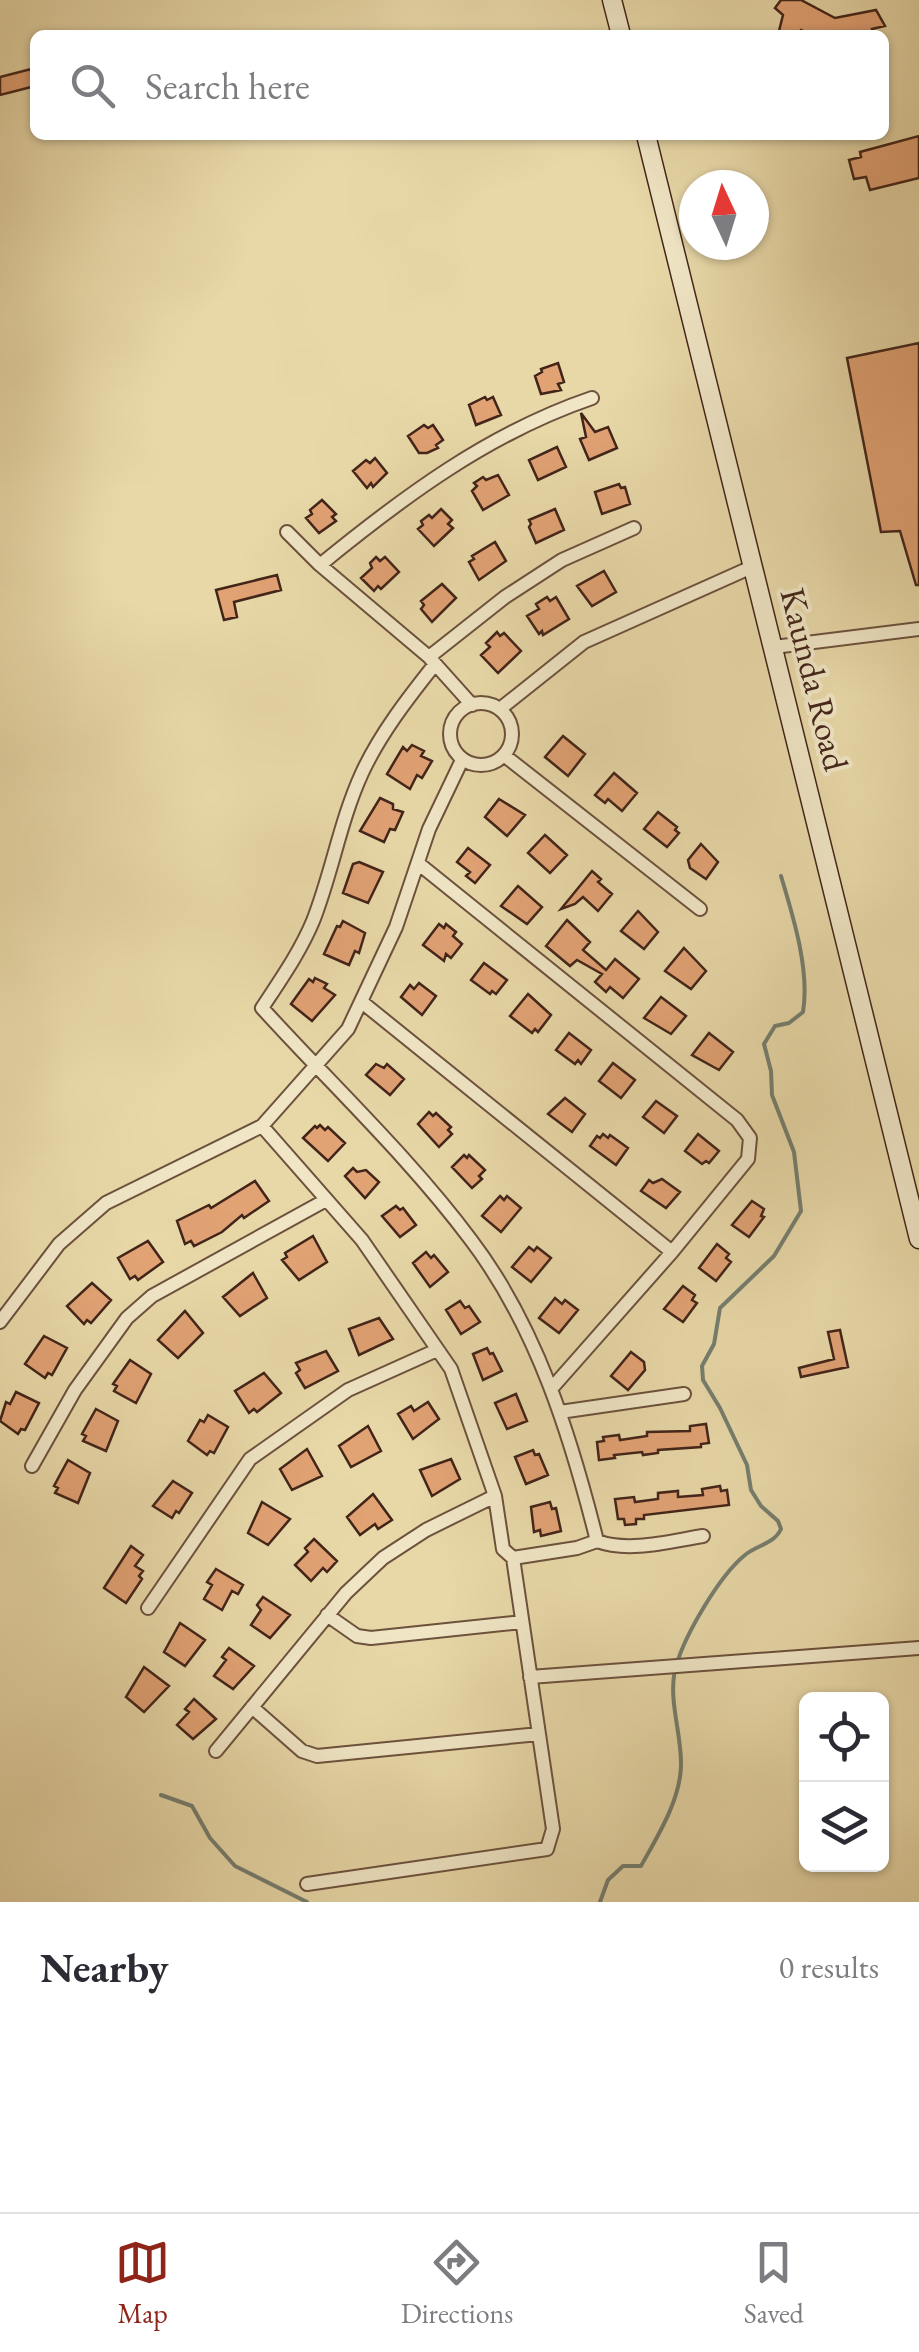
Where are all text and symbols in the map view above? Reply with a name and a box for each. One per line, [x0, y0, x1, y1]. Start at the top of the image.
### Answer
search box [30, 30, 889, 140]
icon: search [65, 58, 120, 113]
text: Search here [145, 61, 310, 110]
north arrow [679, 170, 769, 260]
street label: Kaunda Road [771, 583, 859, 775]
map controls [799, 1692, 889, 1872]
button: locate [799, 1692, 889, 1782]
button: layers [799, 1782, 889, 1872]
text: Nearby [40, 1940, 169, 1995]
text: 0 results [779, 1946, 879, 1988]
tab: Map [115, 2235, 170, 2331]
tab: Directions [401, 2235, 513, 2331]
tab: Saved [744, 2235, 804, 2331]

